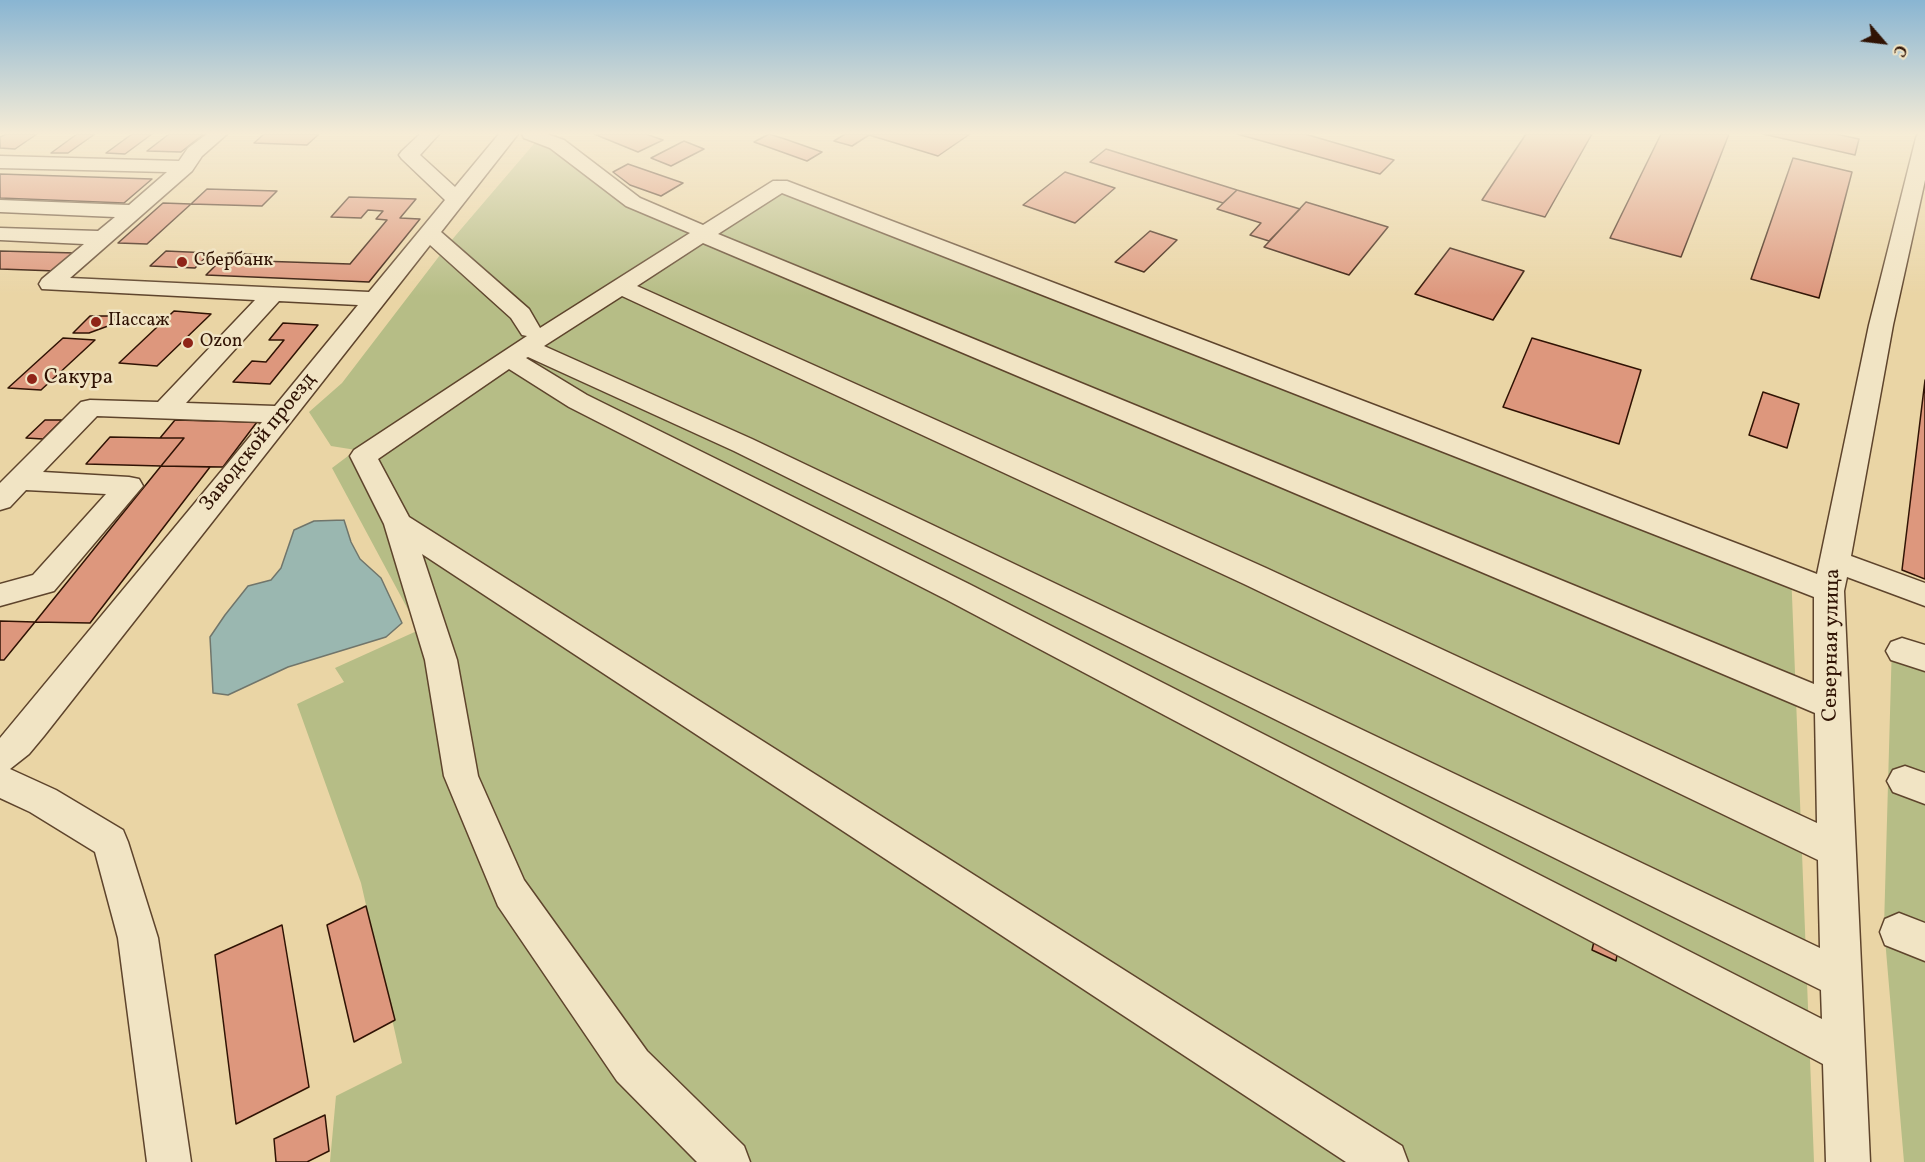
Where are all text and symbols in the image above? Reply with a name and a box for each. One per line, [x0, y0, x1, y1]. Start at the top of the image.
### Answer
north arrow [1853, 12, 1913, 72]
text: С [1887, 41, 1911, 60]
place label: Сбербанк [194, 251, 273, 273]
marker: Сбербанк [175, 255, 189, 269]
place label: Пассаж [108, 311, 170, 333]
marker: Пассаж [89, 315, 103, 329]
place label: Ozon [200, 332, 242, 354]
marker: Ozon [181, 336, 195, 350]
place label: Сакура [44, 366, 113, 392]
street label: Заводской проезд [195, 369, 323, 517]
marker: Сакура [25, 372, 39, 386]
street label: Северная улица [1819, 568, 1847, 722]

